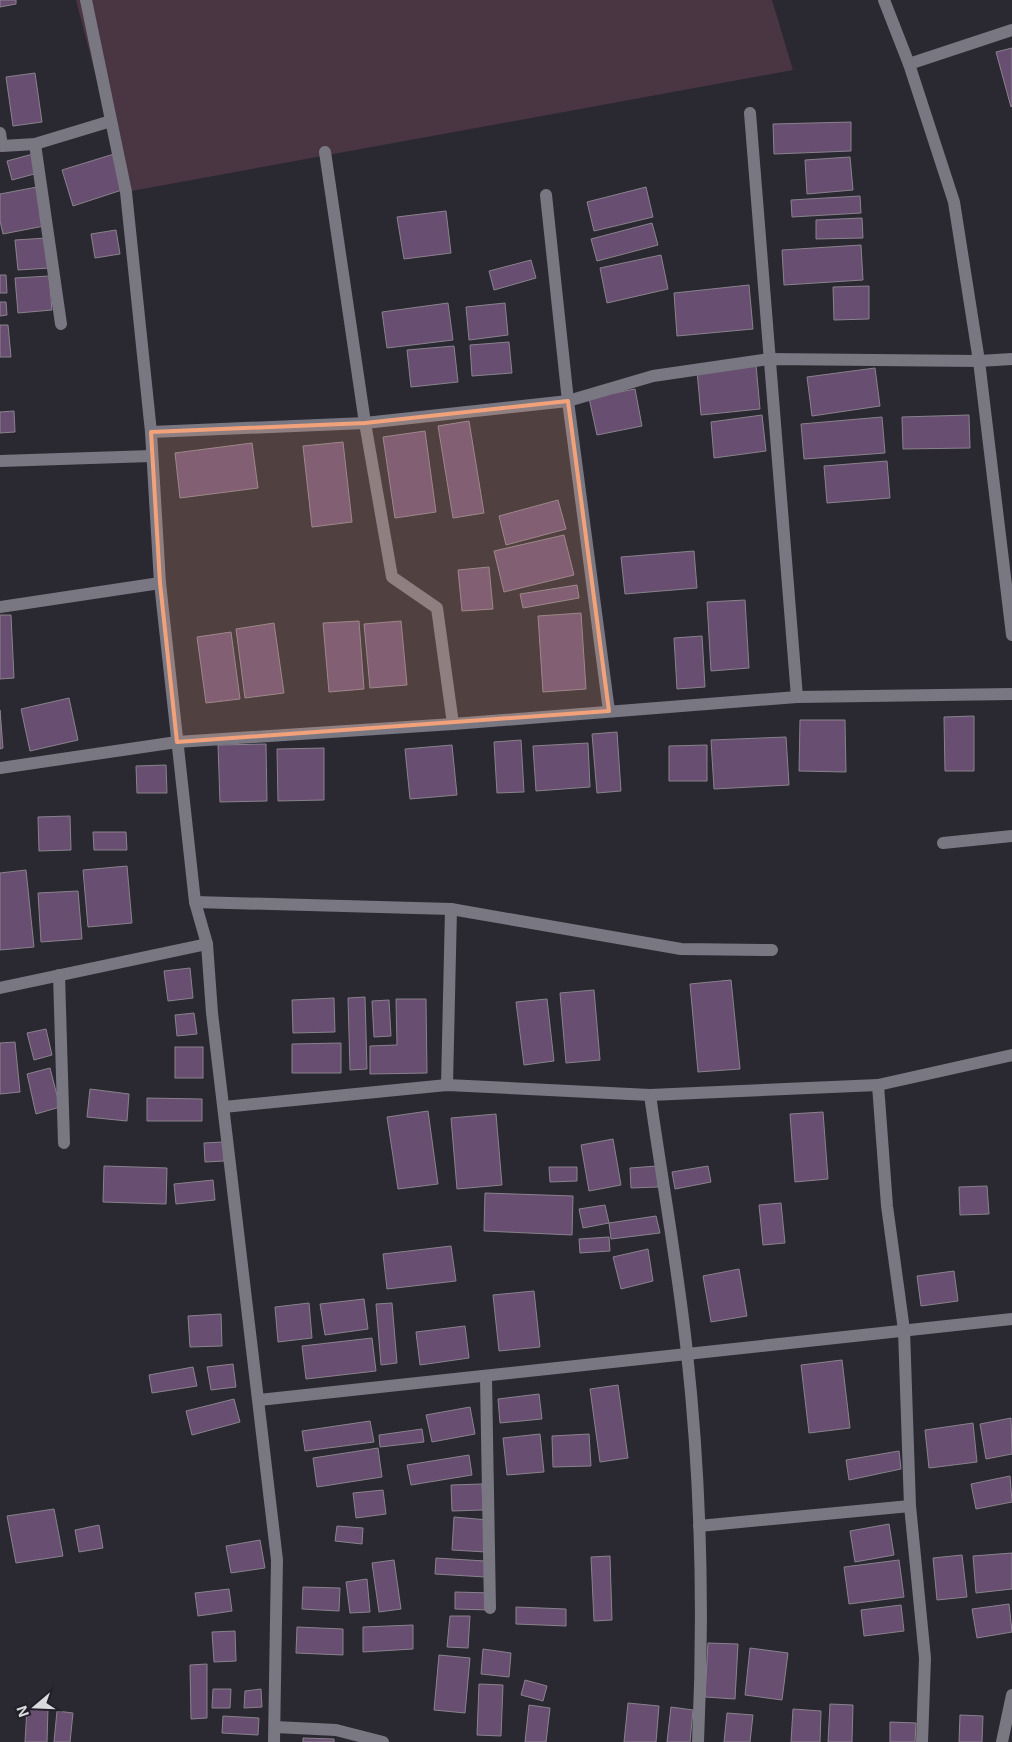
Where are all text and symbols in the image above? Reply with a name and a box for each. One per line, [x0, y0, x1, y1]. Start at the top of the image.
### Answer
north arrow [10, 1682, 60, 1732]
text: N [12, 1704, 32, 1719]

